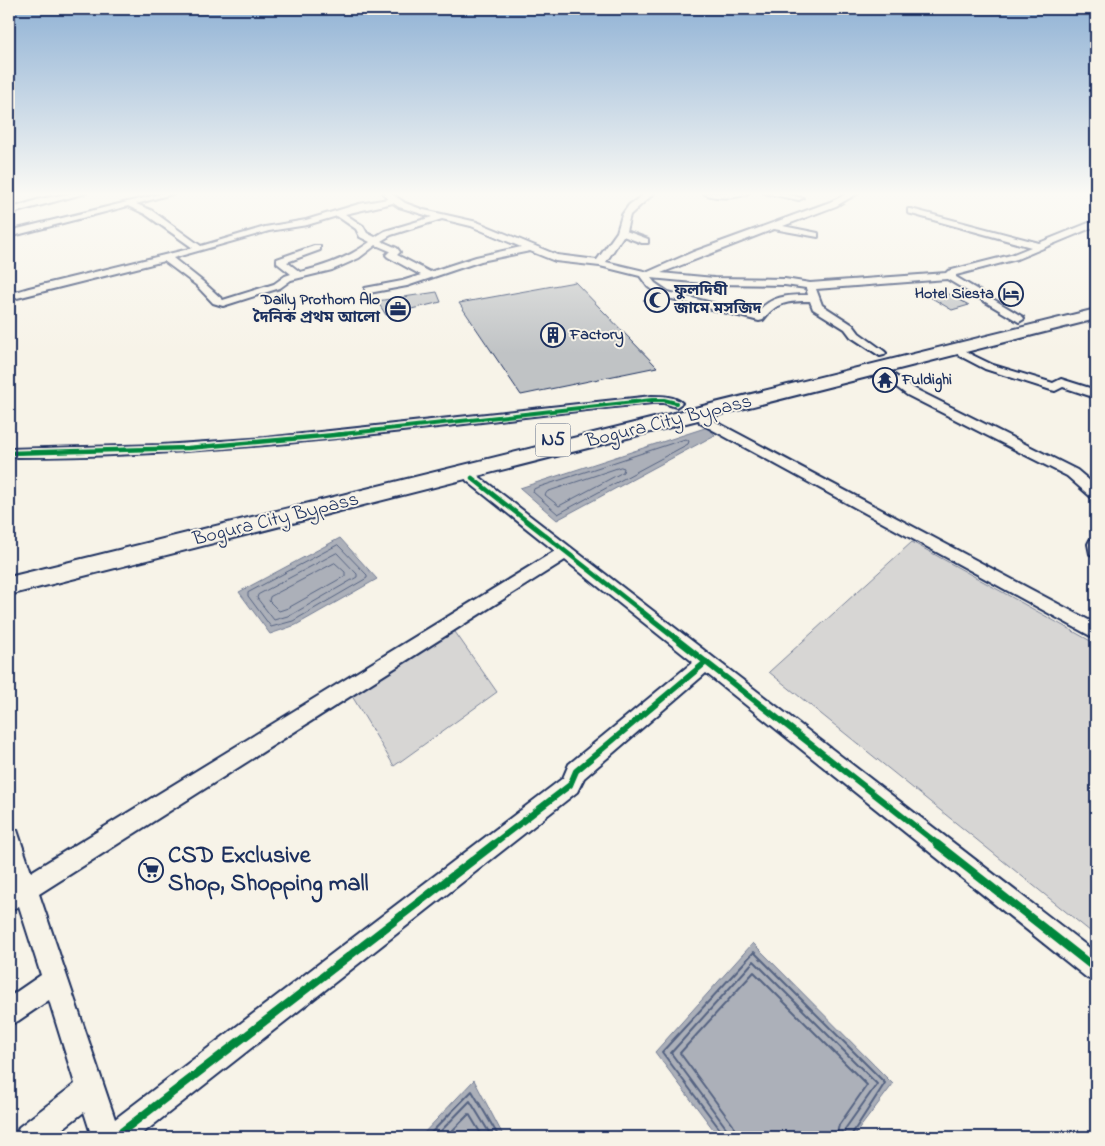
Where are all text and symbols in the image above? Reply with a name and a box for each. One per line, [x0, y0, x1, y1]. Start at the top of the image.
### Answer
place label: ফুলদিঘী জামে মসজিদ [673, 279, 763, 321]
hotel icon: Hotel Siesta [998, 281, 1024, 307]
place label: Hotel Siesta [915, 282, 994, 306]
mosque icon: ফুলদিঘী জামে মসজিদ [644, 287, 670, 313]
place label: Daily Prothom Alo দৈনিক প্রথম আলো [252, 288, 380, 330]
office icon: Daily Prothom Alo দৈনিক প্রথম আলো [385, 296, 411, 322]
building icon: Factory [540, 322, 566, 348]
place label: Factory [569, 323, 624, 348]
temple icon: Fuldighi [872, 367, 898, 393]
place label: Fuldighi [901, 368, 952, 393]
street label: Bogura City Bypass [582, 387, 755, 458]
road number: N5 [536, 424, 570, 456]
street label: Bogura City Bypass [189, 485, 362, 556]
place label: CSD Exclusive Shop, Shopping mall [168, 839, 368, 903]
supermarket icon: CSD Exclusive Shop, Shopping mall [138, 857, 164, 883]

